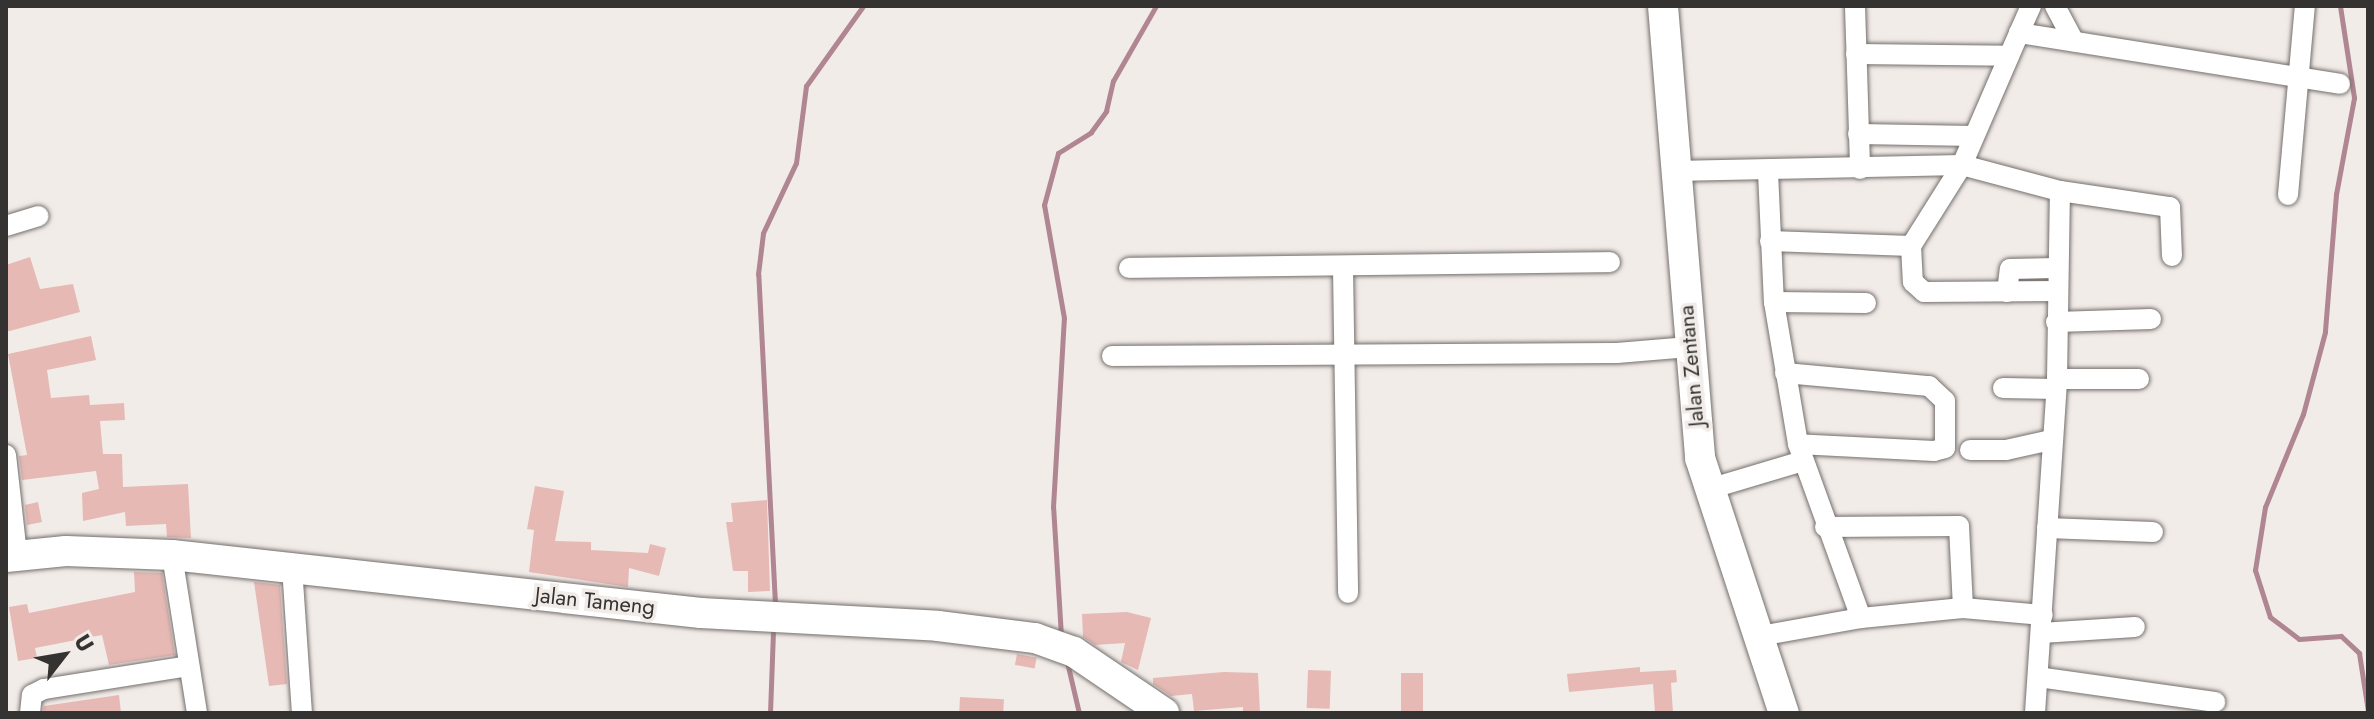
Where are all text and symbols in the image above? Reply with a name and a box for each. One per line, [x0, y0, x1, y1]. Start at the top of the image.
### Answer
street label: Jalan Zentana [1673, 304, 1709, 428]
street label: Jalan Tameng [534, 582, 656, 620]
north arrow [24, 615, 104, 695]
text: U [67, 628, 102, 657]

